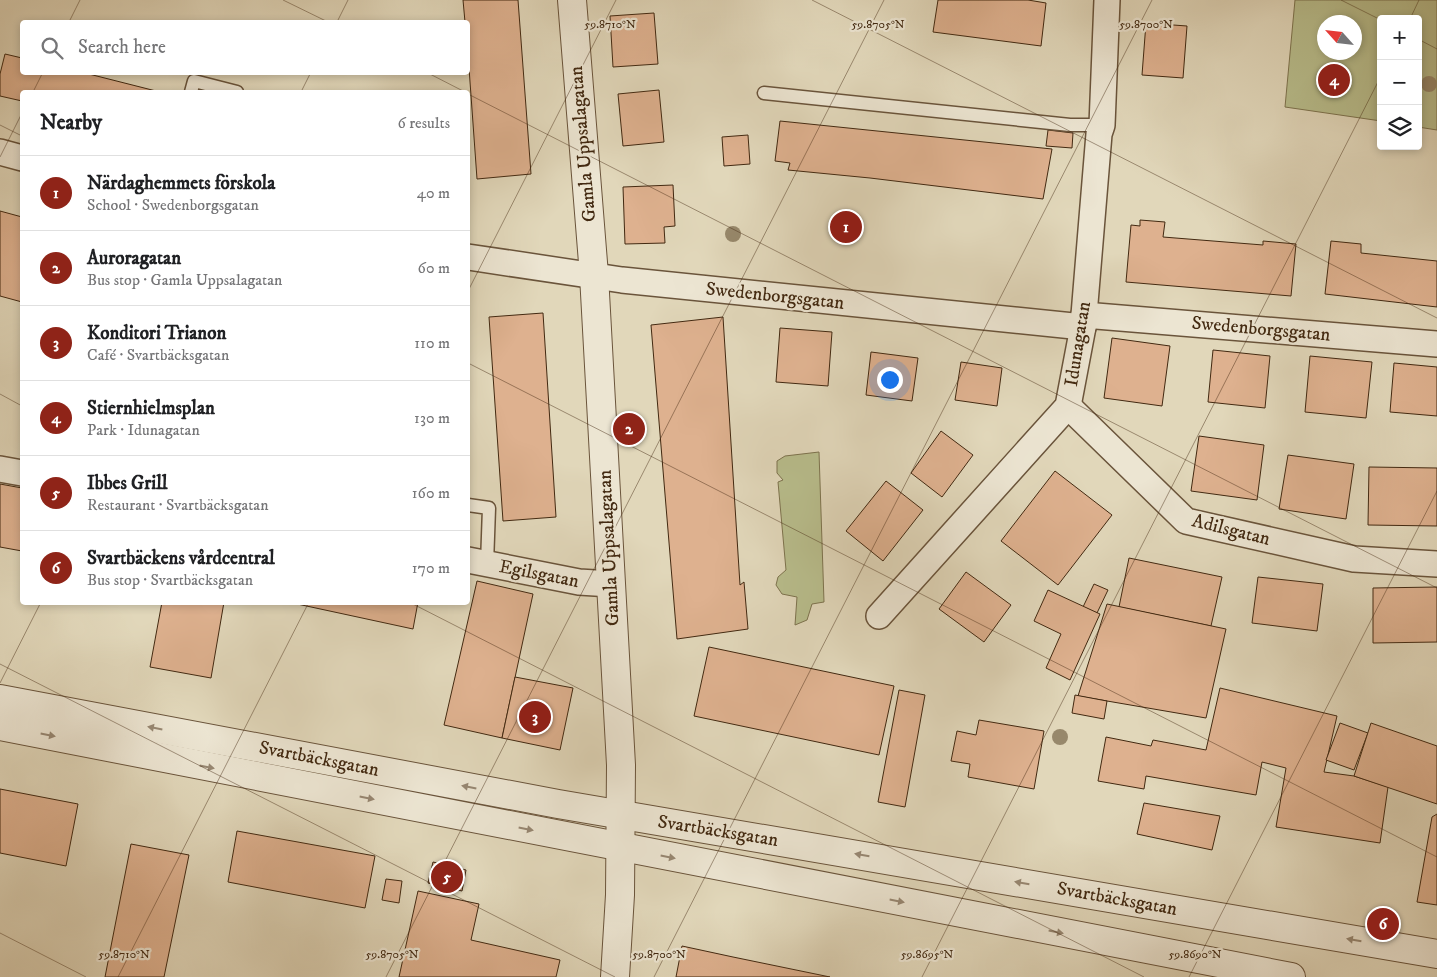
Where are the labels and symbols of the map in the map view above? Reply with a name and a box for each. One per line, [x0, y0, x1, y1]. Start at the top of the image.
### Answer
north arrow [1317, 15, 1362, 60]
text: 59.8710°N [584, 17, 636, 32]
text: 59.8705°N [851, 17, 905, 32]
text: 59.8700°N [1119, 17, 1173, 32]
pin: 4 [1318, 61, 1350, 99]
street label: Gamla Uppsalagatan [565, 65, 601, 223]
pin: 1 [830, 208, 862, 246]
street label: Swedenborgsgatan [705, 277, 846, 315]
street label: Idunagatan [1060, 300, 1096, 388]
street label: Swedenborgsgatan [1191, 311, 1331, 347]
your location [877, 367, 903, 393]
pin: 2 [613, 410, 645, 448]
street label: Gamla Uppsalagatan [593, 469, 625, 627]
street label: Adilsgatan [1189, 509, 1273, 551]
street label: Egilsgatan [497, 555, 581, 593]
pin: 3 [519, 698, 551, 736]
one-way arrow [147, 724, 163, 732]
one-way arrow [40, 732, 56, 740]
street label: Svartbäcksgatan [257, 736, 381, 782]
one-way arrow [200, 763, 216, 771]
one-way arrow [461, 783, 477, 791]
one-way arrow [359, 794, 374, 802]
street label: Svartbäcksgatan [656, 810, 780, 852]
one-way arrow [519, 826, 535, 834]
one-way arrow [853, 851, 869, 859]
one-way arrow [661, 853, 676, 861]
pin: 5 [431, 858, 463, 896]
street label: Svartbäcksgatan [1055, 877, 1179, 921]
one-way arrow [1013, 878, 1029, 886]
one-way arrow [889, 897, 904, 905]
pin: 6 [1367, 905, 1399, 943]
one-way arrow [1049, 928, 1065, 936]
one-way arrow [1346, 935, 1362, 943]
text: 59.8710°N [98, 947, 150, 962]
text: 59.8705°N [365, 947, 419, 962]
text: 59.8700°N [632, 947, 686, 962]
text: 59.8695°N [901, 947, 953, 962]
text: 59.8690°N [1168, 947, 1222, 962]

